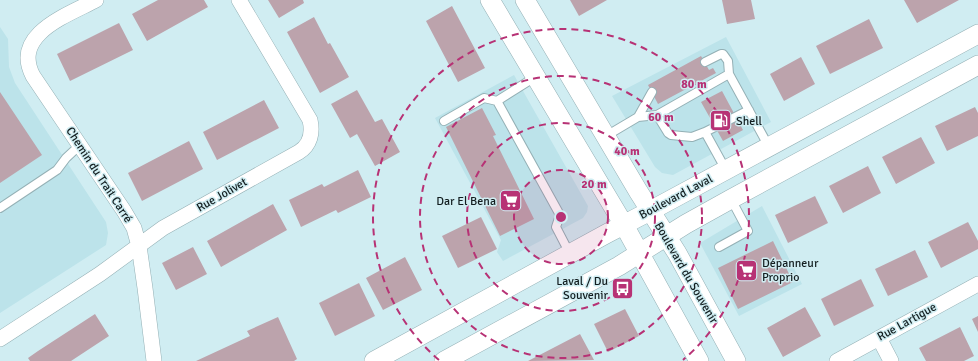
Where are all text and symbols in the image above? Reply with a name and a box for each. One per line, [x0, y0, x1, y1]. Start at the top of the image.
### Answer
text: 80 m [681, 77, 707, 92]
fuel station icon: Shell [707, 108, 733, 134]
text: 60 m [648, 110, 674, 125]
place label: Shell [736, 114, 763, 129]
street label: Chemin du Trait Carré [62, 124, 136, 226]
text: 40 m [614, 144, 640, 159]
street label: Boulevard Laval [637, 171, 716, 223]
street label: Rue Jolivet [194, 175, 250, 215]
text: 20 m [581, 177, 607, 192]
supermarket icon: Dar El Bena [498, 188, 524, 214]
place label: Dar El Bena [436, 194, 496, 209]
centre of rings [554, 210, 568, 224]
street label: Boulevard du Souvenir [651, 220, 721, 327]
place label: Dépanneur Proprio [762, 256, 819, 285]
supermarket icon: Dépanneur Proprio [733, 257, 759, 283]
place label: Laval / Du Souvenir [556, 274, 609, 303]
bus stop icon: Laval / Du Souvenir [610, 275, 636, 301]
street label: Rue Lartigue [875, 300, 939, 344]

